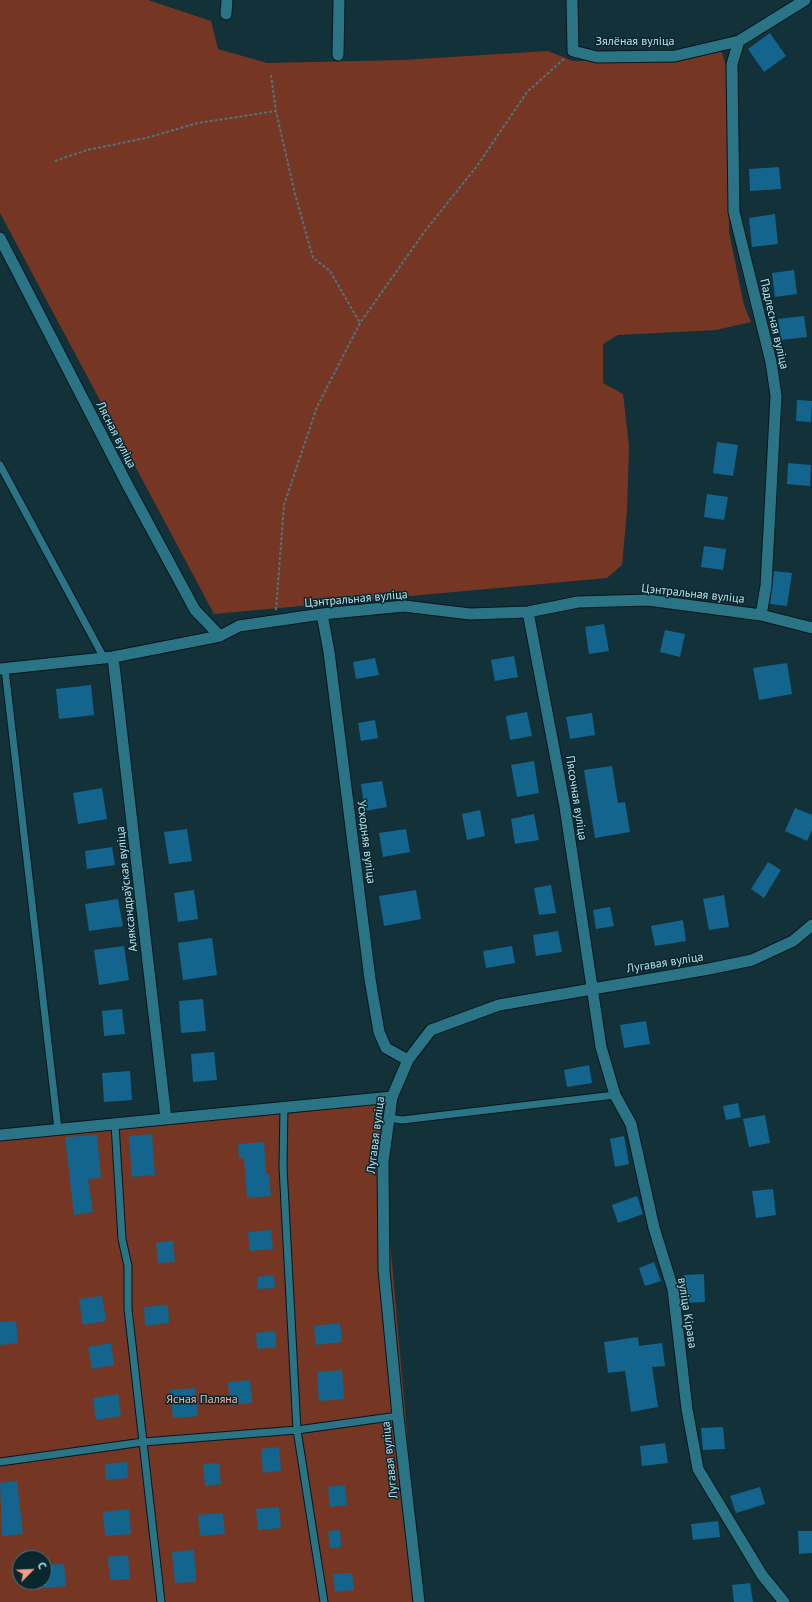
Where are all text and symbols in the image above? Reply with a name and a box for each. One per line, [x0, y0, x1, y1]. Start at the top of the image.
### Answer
street label: Зялёная вуліца [596, 35, 674, 49]
street label: Падлесная вуліца [757, 277, 791, 371]
street label: Лясная вуліца [93, 399, 139, 471]
street label: Цэнтральная вуліца [641, 581, 745, 607]
street label: Цэнтральная вуліца [304, 587, 408, 611]
street label: Пясочная вуліца [562, 755, 590, 841]
street label: Усходняя вуліца [354, 799, 378, 885]
street label: Аляксандраўская вуліца [113, 826, 141, 952]
street label: Лугавая вуліца [626, 950, 704, 976]
street label: Лугавая вуліца [364, 1096, 388, 1174]
street label: вуліца Кірава [674, 1277, 700, 1349]
park label: Ясная Паляна [166, 1393, 238, 1407]
street label: Лугавая вуліца [379, 1421, 401, 1499]
north arrow [12, 1550, 52, 1590]
text: С [34, 1560, 50, 1571]

